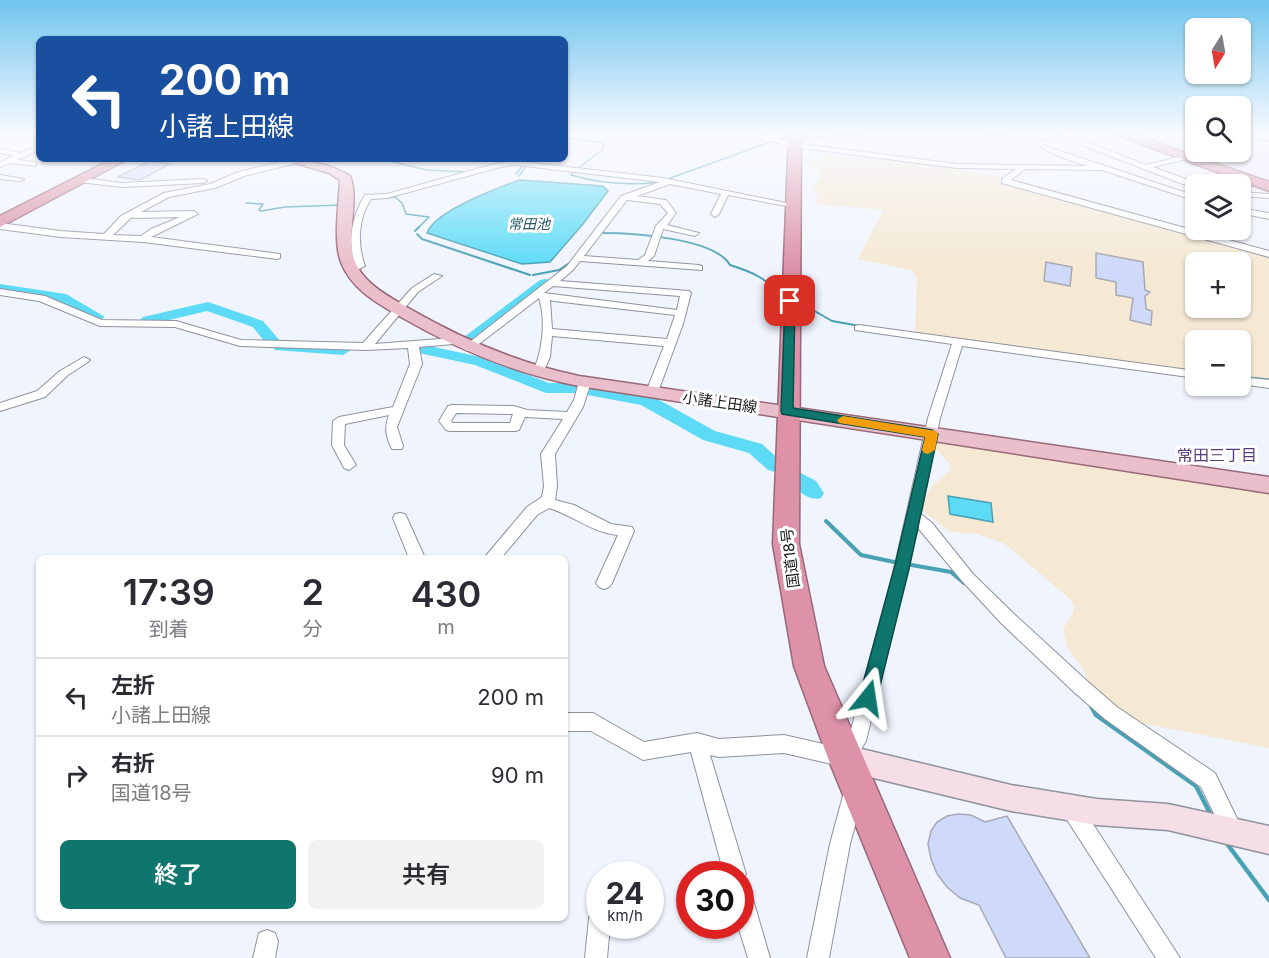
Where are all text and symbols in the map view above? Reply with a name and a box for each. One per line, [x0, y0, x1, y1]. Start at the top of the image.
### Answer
north arrow [1185, 18, 1251, 84]
map controls [1185, 18, 1251, 396]
text: 200 m [159, 54, 290, 105]
icon: left [60, 60, 138, 138]
button: search [1185, 96, 1251, 162]
text: 小諸上田線 [159, 110, 294, 143]
button: layers [1185, 174, 1251, 240]
water label: 常田池 [508, 215, 552, 232]
button: + [1185, 252, 1251, 318]
pin [764, 275, 815, 326]
icon: arrive [773, 284, 806, 317]
button: − [1185, 330, 1251, 396]
street label: 小諸上田線 [682, 387, 758, 417]
district label: 常田三丁目 [1177, 445, 1257, 465]
street label: 国道18号 [777, 527, 803, 589]
text: 17:39 [123, 570, 215, 614]
text: 2 [302, 570, 324, 614]
text: 430 [411, 572, 481, 616]
text: m [437, 615, 455, 639]
text: 到着 [149, 617, 189, 641]
text: 分 [303, 617, 323, 641]
position arrow [836, 666, 900, 730]
text: 左折 [111, 672, 155, 698]
icon: left [60, 681, 93, 714]
text: 200 m [477, 684, 544, 710]
text: 小諸上田線 [111, 703, 211, 727]
text: 右折 [111, 750, 155, 776]
icon: right [60, 759, 93, 792]
text: 90 m [491, 762, 544, 788]
text: 国道18号 [111, 781, 192, 805]
button: 終了 [60, 840, 296, 909]
button: 共有 [308, 840, 544, 909]
speed limit sign: 30 [676, 861, 754, 939]
text: 24 [606, 875, 644, 911]
text: km/h [607, 906, 643, 925]

